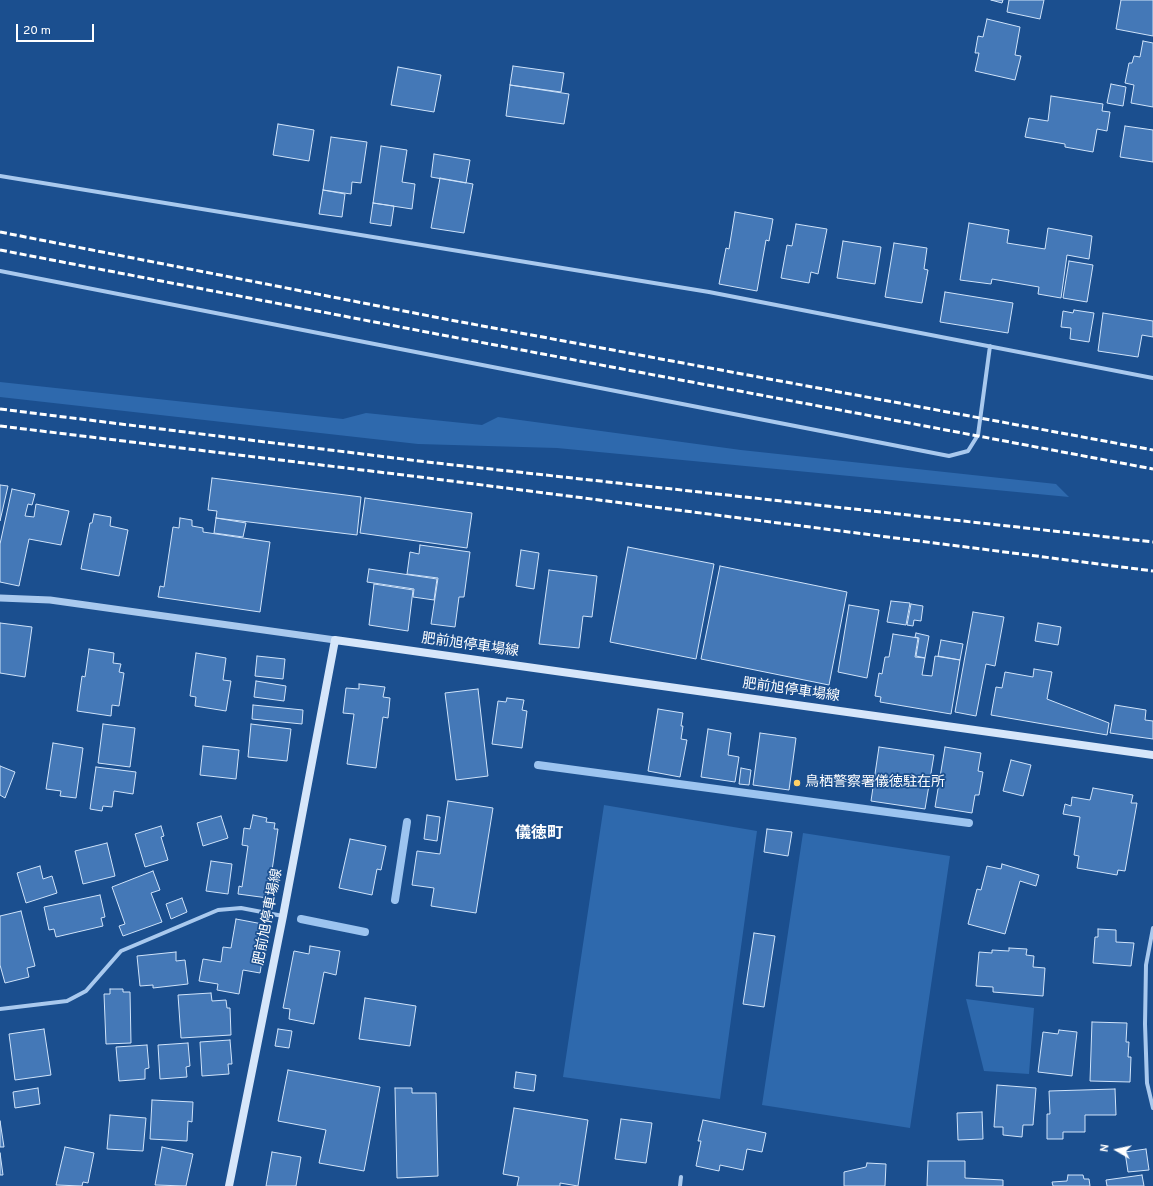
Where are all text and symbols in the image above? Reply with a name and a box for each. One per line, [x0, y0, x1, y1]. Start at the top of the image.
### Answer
scale bar [18, 16, 96, 42]
text: 20 m [23, 23, 51, 39]
street label: 肥前旭停車場線 [420, 631, 520, 661]
street label: 肥前旭停車場線 [741, 676, 841, 706]
place label: 鳥栖警察署儀徳駐在所 [805, 775, 945, 791]
marker: 鳥栖警察署儀徳駐在所 [792, 778, 802, 788]
district label: 儀徳町 [515, 825, 563, 845]
street label: 肥前旭停車場線 [251, 867, 287, 967]
north arrow [1097, 1130, 1137, 1170]
text: N [1098, 1143, 1113, 1153]

